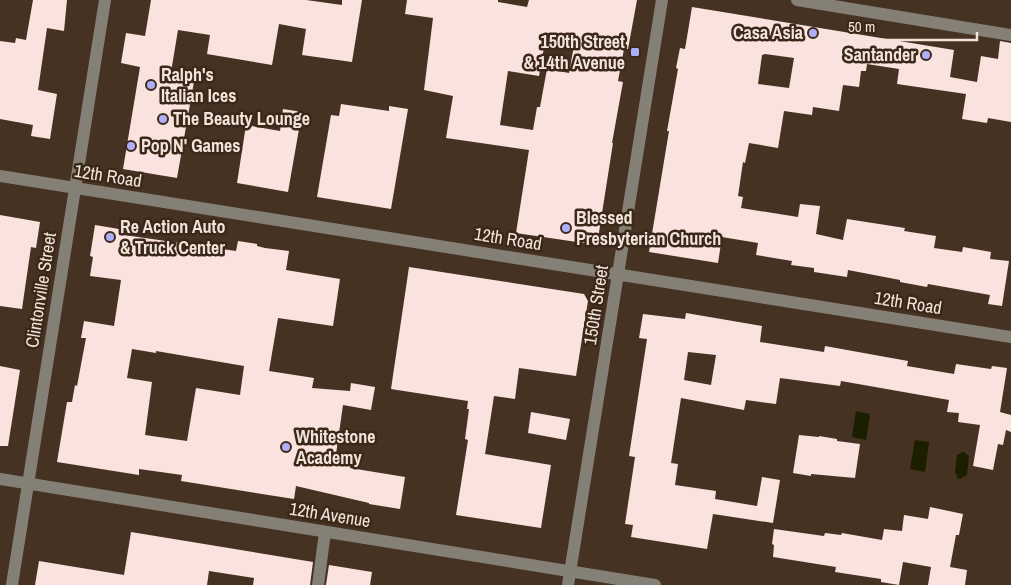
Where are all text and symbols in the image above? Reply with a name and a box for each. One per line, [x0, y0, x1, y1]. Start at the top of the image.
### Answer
scale bar [841, 10, 977, 42]
text: 50 m [848, 16, 875, 37]
place label: Casa Asia [733, 20, 804, 45]
marker: Casa Asia [807, 27, 819, 39]
place label: 150th Street & 14th Avenue [524, 29, 625, 75]
place label: Santander [844, 42, 916, 67]
marker: 150th Street & 14th Avenue [629, 46, 641, 58]
marker: Santander [920, 49, 932, 61]
place label: Ralph's Italian Ices [161, 62, 237, 108]
marker: Ralph's Italian Ices [145, 79, 157, 91]
place label: The Beauty Lounge [173, 106, 310, 131]
marker: The Beauty Lounge [157, 113, 169, 125]
place label: Pop N' Games [141, 133, 241, 158]
marker: Pop N' Games [125, 140, 137, 152]
street label: 12th Road [72, 158, 144, 193]
place label: Blessed Presbyterian Church [576, 205, 721, 251]
place label: Re Action Auto & Truck Center [120, 214, 226, 260]
street label: 12th Road [472, 221, 544, 256]
marker: Blessed Presbyterian Church [560, 222, 572, 234]
street label: Clintonville Street [19, 230, 62, 349]
marker: Re Action Auto & Truck Center [104, 231, 116, 243]
street label: 150th Street [577, 263, 614, 347]
street label: 12th Road [872, 285, 944, 320]
place label: Whitestone Academy [296, 424, 376, 470]
marker: Whitestone Academy [280, 441, 292, 453]
street label: 12th Avenue [288, 496, 372, 533]

